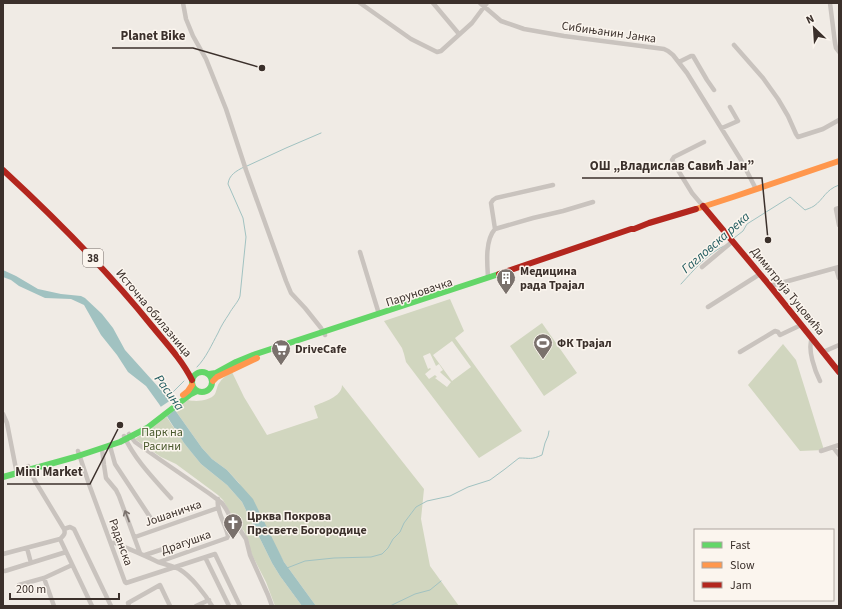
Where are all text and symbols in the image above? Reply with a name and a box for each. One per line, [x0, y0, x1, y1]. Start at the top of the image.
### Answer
north arrow [794, 8, 834, 48]
text: N [803, 11, 816, 28]
street label: Сибињанин Јанка [561, 17, 657, 48]
callout: Planet Bike [112, 23, 193, 48]
text: Planet Bike [121, 27, 186, 45]
callout: ОШ „Владислав Савић Јан” [582, 153, 762, 178]
text: ОШ „Владислав Савић Јан” [590, 157, 754, 175]
water label: Гагловска река [678, 208, 754, 278]
street label: Димитрија Туцовића [747, 243, 829, 339]
road number: 38 [83, 249, 103, 267]
place label: Медицина рада Трајал [520, 263, 585, 294]
street label: Источна обилазница [112, 266, 196, 361]
building icon: Медицина рада Трајал [495, 267, 517, 295]
street label: Паруновачка [384, 274, 455, 311]
sports icon: ФК Трајал [532, 332, 554, 360]
place label: ФК Трајал [557, 335, 612, 352]
supermarket icon: DriveCafe [270, 338, 292, 366]
place label: DriveCafe [295, 341, 347, 358]
water label: Расина [150, 371, 188, 414]
park label: Парк на Расини [141, 424, 183, 455]
callout: Mini Market [7, 459, 90, 484]
text: Mini Market [15, 463, 83, 481]
street label: Јошаничка [143, 496, 204, 531]
place label: Црква Покрова Пресвете Богородице [247, 508, 367, 539]
one-way arrow [122, 511, 130, 523]
church icon: Црква Покрова Пресвете Богородице [222, 512, 244, 540]
street label: Раданска [104, 516, 137, 568]
street label: Драгушка [159, 526, 213, 559]
legend [694, 529, 834, 601]
text: Fast [730, 537, 750, 554]
text: Slow [730, 557, 755, 574]
scale bar [10, 575, 119, 601]
text: Jam [730, 577, 752, 594]
text: 200 m [16, 581, 46, 598]

